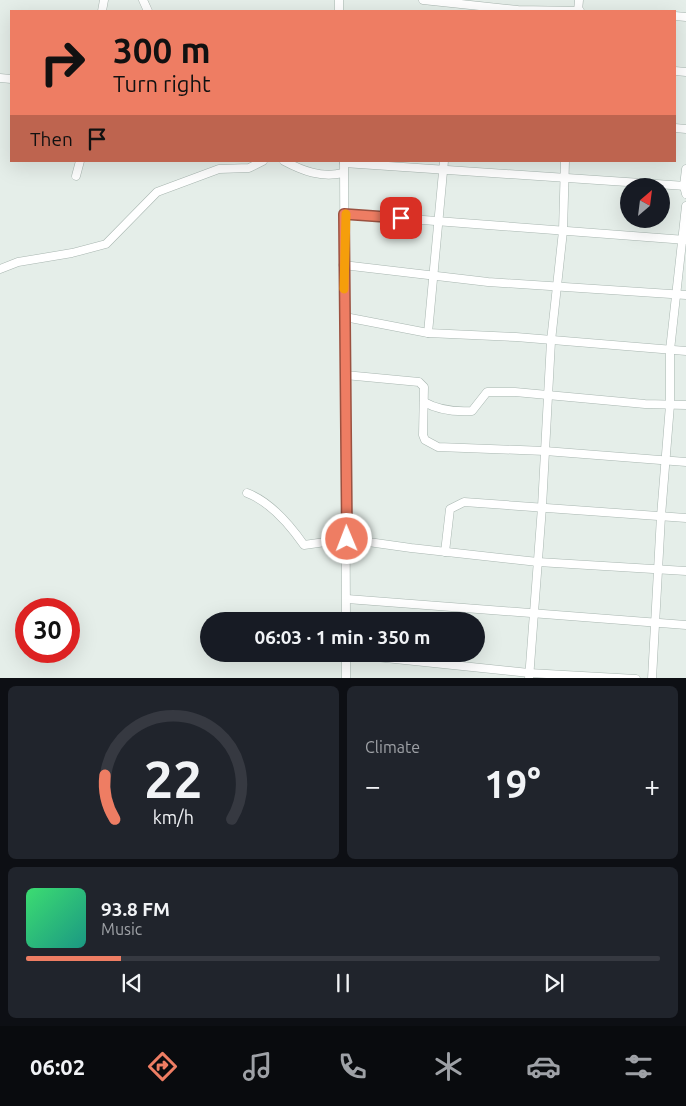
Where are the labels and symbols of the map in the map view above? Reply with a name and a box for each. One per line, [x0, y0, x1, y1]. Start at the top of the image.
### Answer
north arrow [620, 178, 670, 228]
pin [380, 197, 422, 239]
position arrow [320, 512, 372, 564]
speed limit sign: 30 [15, 598, 80, 663]

